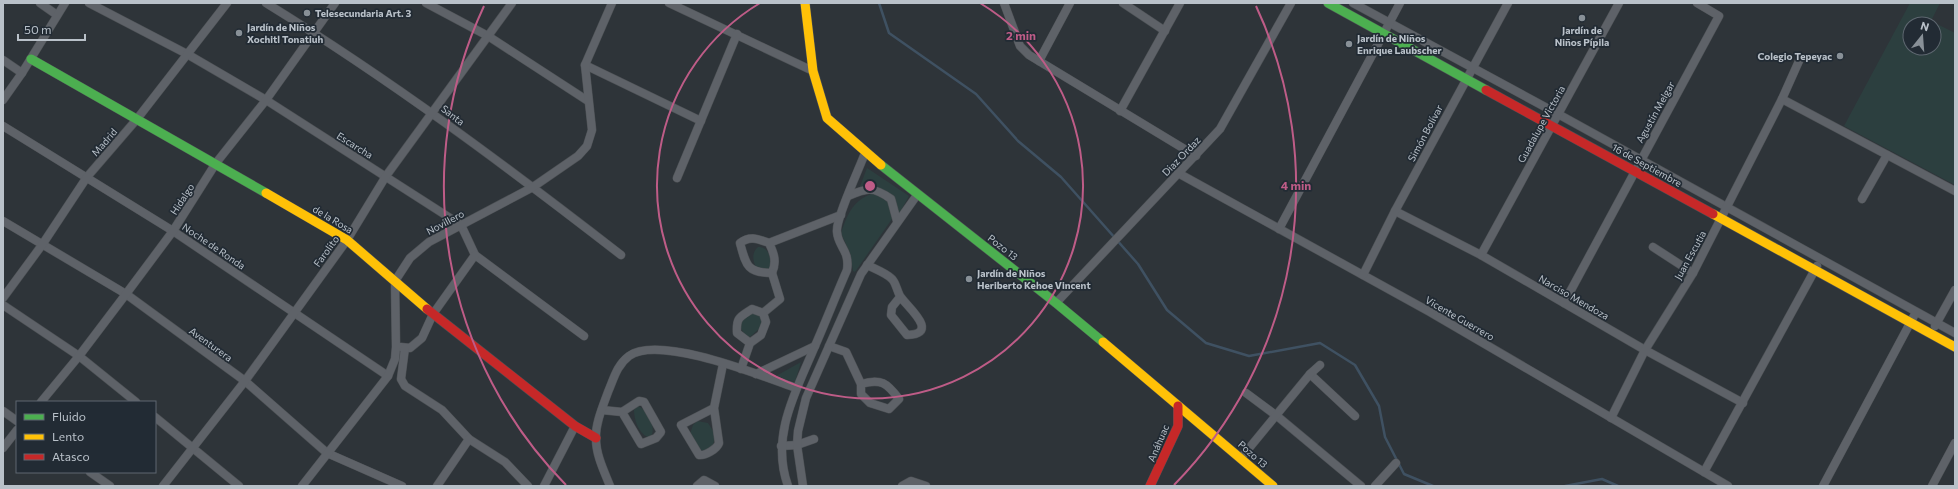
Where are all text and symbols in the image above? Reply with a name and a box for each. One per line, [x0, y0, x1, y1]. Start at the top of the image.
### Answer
place label: Telesecundaria Art. 3 [315, 7, 412, 19]
marker: Telesecundaria Art. 3 [302, 8, 312, 18]
marker: Jardín de Niños Pípila [1577, 13, 1587, 23]
scale bar [18, 16, 85, 42]
north arrow [1902, 16, 1942, 56]
text: N [1919, 19, 1931, 33]
place label: Jardín de Niños Xochitl Tonatiuh [247, 21, 323, 45]
text: 50 m [24, 22, 52, 36]
place label: Jardín de Niños Pípila [1555, 24, 1609, 48]
marker: Jardín de Niños Xochitl Tonatiuh [234, 28, 244, 38]
text: 2 min [1006, 28, 1036, 42]
place label: Jardín de Niños Enrique Laubscher [1357, 32, 1442, 56]
marker: Jardín de Niños Enrique Laubscher [1344, 39, 1354, 49]
place label: Colegio Tepeyac [1758, 50, 1832, 62]
marker: Colegio Tepeyac [1835, 51, 1845, 61]
street label: Agustín Melgar [1633, 79, 1677, 145]
street label: Guadalupe Victoria [1515, 83, 1567, 165]
street label: Santa [439, 102, 467, 128]
street label: Simón Bolívar [1405, 103, 1445, 163]
street label: Madrid [89, 126, 119, 158]
street label: Escarcha [335, 129, 375, 161]
street label: Diaz Ordaz [1159, 134, 1203, 178]
street label: 16 de Septiembre [1610, 141, 1684, 189]
text: 4 min [1281, 178, 1311, 192]
centre of rings [863, 179, 877, 193]
street label: Hidalgo [167, 181, 197, 217]
street label: de la Rosa [311, 202, 355, 236]
street label: Novillero [424, 207, 466, 237]
street label: Noche de Ronda [180, 220, 248, 272]
street label: Juan Escutia [1672, 228, 1708, 282]
street label: Pozo 13 [986, 232, 1021, 263]
street label: Farolito [311, 233, 341, 269]
place label: Jardín de Niños Heriberto Kehoe Vincent [977, 267, 1091, 291]
street label: Narciso Mendoza [1537, 272, 1611, 322]
marker: Jardín de Niños Heriberto Kehoe Vincent [964, 274, 974, 284]
street label: Vicente Guerrero [1423, 293, 1497, 343]
street label: Aventurera [187, 324, 235, 364]
legend [16, 401, 156, 473]
text: Fluido [52, 409, 86, 423]
street label: Anáhuac [1145, 423, 1171, 463]
text: Lento [52, 429, 84, 443]
street label: Pozo 13 [1236, 438, 1270, 470]
text: Atasco [52, 449, 90, 463]

